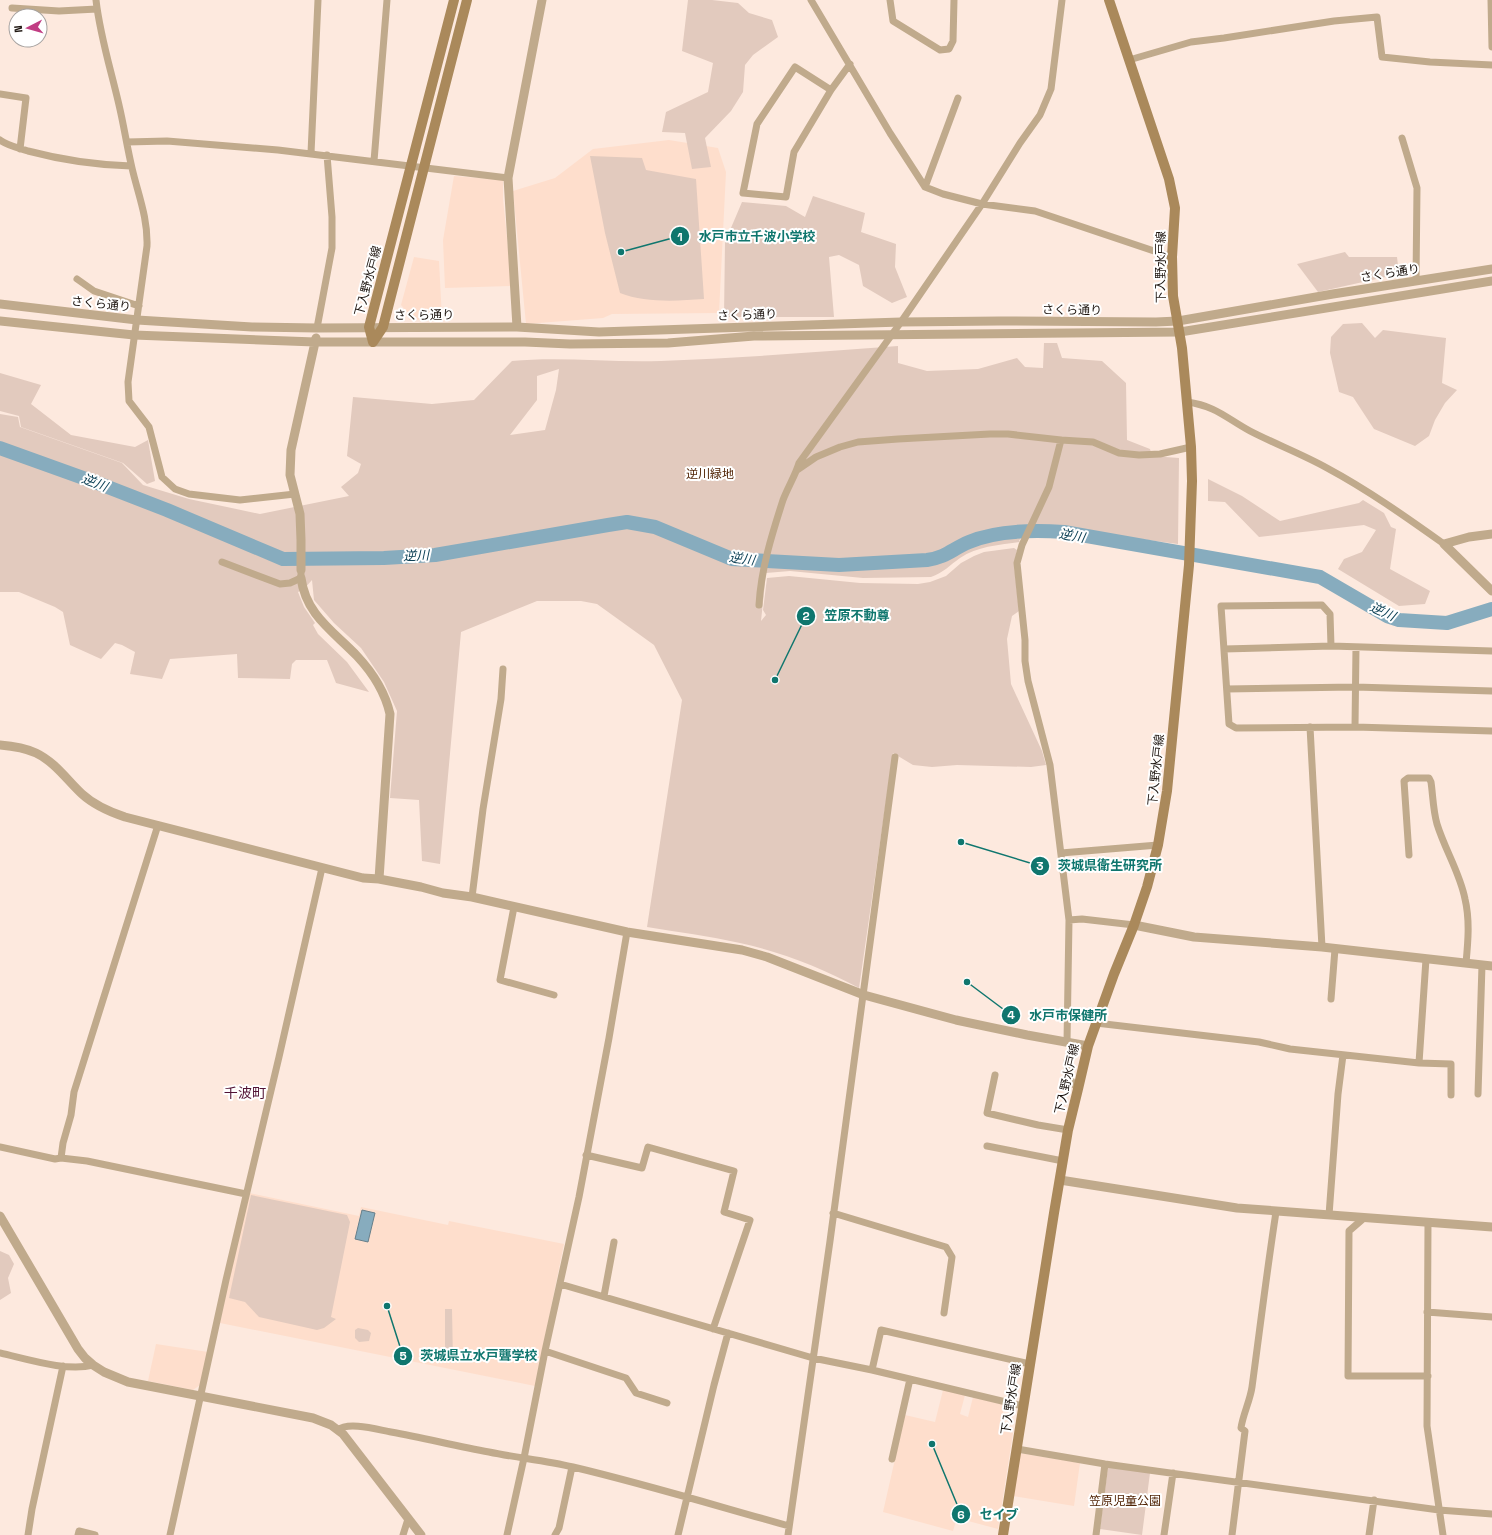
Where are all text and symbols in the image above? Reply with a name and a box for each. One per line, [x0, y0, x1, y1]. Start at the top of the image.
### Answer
north arrow [8, 8, 48, 48]
text: N [11, 25, 25, 33]
callout: 水戸市立千波小学校 [670, 224, 823, 249]
text: 水戸市立千波小学校 [698, 228, 816, 245]
text: 1 [677, 229, 683, 245]
street label: 下入野水戸線 [1153, 231, 1169, 303]
street label: 下入野水戸線 [351, 244, 385, 318]
street label: さくら通り [1359, 260, 1421, 286]
street label: さくら通り [70, 293, 132, 315]
street label: さくら通り [1042, 301, 1102, 319]
street label: さくら通り [717, 306, 777, 324]
street label: さくら通り [394, 307, 454, 323]
park label: 逆川緑地 [686, 466, 734, 482]
water label: 逆川 [80, 470, 112, 496]
water label: 逆川 [1058, 525, 1088, 546]
water label: 逆川 [403, 546, 431, 564]
water label: 逆川 [728, 548, 758, 569]
water label: 逆川 [1367, 598, 1400, 625]
callout: 笠原不動尊 [796, 603, 897, 628]
text: 笠原不動尊 [824, 607, 890, 624]
text: 2 [802, 608, 810, 624]
street label: 下入野水戸線 [1144, 733, 1168, 807]
callout: 茨城県衛生研究所 [1030, 853, 1170, 878]
text: 茨城県衛生研究所 [1058, 857, 1162, 874]
text: 3 [1036, 858, 1044, 874]
callout: 水戸市保健所 [1001, 1003, 1115, 1028]
text: 4 [1007, 1007, 1015, 1023]
text: 水戸市保健所 [1029, 1007, 1107, 1024]
street label: 下入野水戸線 [1051, 1042, 1083, 1116]
district label: 千波町 [224, 1084, 266, 1102]
callout: 茨城県立水戸聾学校 [393, 1343, 546, 1368]
text: 茨城県立水戸聾学校 [420, 1347, 538, 1364]
text: 5 [399, 1348, 407, 1364]
street label: 下入野水戸線 [997, 1362, 1025, 1436]
park label: 笠原児童公園 [1089, 1493, 1161, 1509]
callout: セイブ [951, 1502, 1026, 1527]
text: セイブ [979, 1506, 1019, 1523]
text: 6 [957, 1507, 965, 1523]

